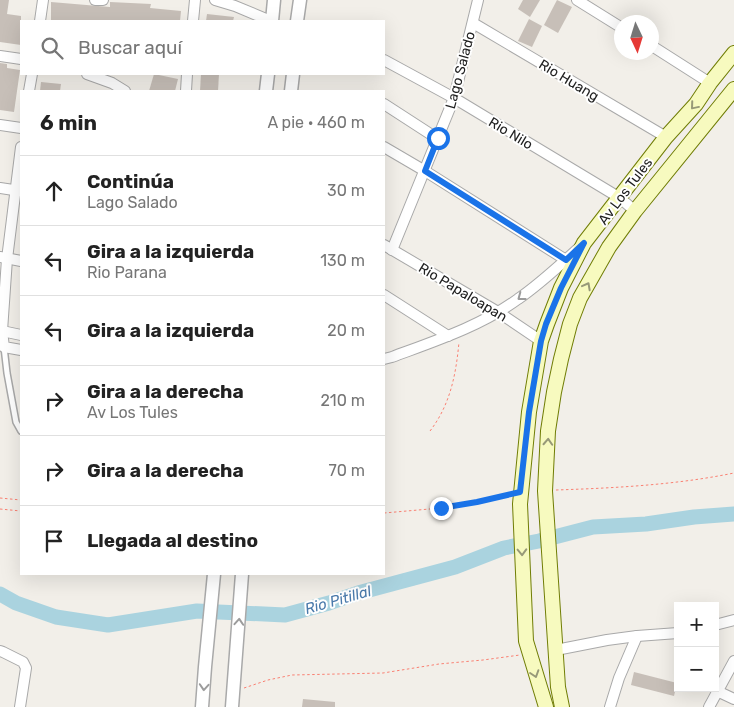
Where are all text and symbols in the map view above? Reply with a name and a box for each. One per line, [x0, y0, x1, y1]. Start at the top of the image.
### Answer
north arrow [614, 15, 659, 60]
search box [20, 20, 385, 75]
street label: Lago Salado [442, 30, 479, 111]
icon: search [38, 34, 66, 62]
text: Buscar aquí [78, 36, 182, 59]
street label: Rio Huang [536, 56, 602, 105]
one-way arrow [690, 100, 699, 109]
text: 6 min [40, 110, 97, 135]
text: A pie · 460 m [267, 113, 365, 132]
street label: Rio Nilo [486, 114, 536, 153]
route start [427, 127, 450, 150]
street label: Av Los Tules [595, 154, 656, 228]
text: Continúa [87, 170, 174, 193]
icon: ahead [40, 177, 68, 205]
text: 30 m [327, 181, 365, 200]
text: Lago Salado [87, 193, 178, 212]
text: Gira a la izquierda [87, 240, 254, 263]
icon: left [40, 247, 68, 275]
text: 130 m [320, 251, 365, 270]
street label: Rio Papaloapan [415, 259, 510, 326]
text: Rio Parana [87, 263, 167, 282]
one-way arrow [580, 282, 590, 291]
one-way arrow [517, 291, 527, 300]
icon: left [40, 317, 68, 345]
text: Gira a la izquierda [87, 319, 254, 342]
text: 20 m [327, 321, 365, 340]
text: Gira a la derecha [87, 380, 244, 403]
icon: right [40, 387, 68, 415]
text: 210 m [320, 391, 365, 410]
text: Av Los Tules [87, 403, 178, 422]
one-way arrow [542, 438, 553, 446]
icon: right [40, 457, 68, 485]
text: Gira a la derecha [87, 459, 244, 482]
text: 70 m [328, 461, 365, 480]
route end [430, 497, 453, 520]
icon: arrive [40, 527, 68, 555]
text: Llegada al destino [87, 529, 258, 552]
one-way arrow [517, 549, 528, 557]
water label: Rio Pitillal [303, 582, 374, 618]
map controls [674, 602, 719, 692]
button: + [674, 602, 719, 647]
one-way arrow [233, 618, 244, 626]
button: − [674, 647, 719, 692]
one-way arrow [530, 669, 540, 678]
one-way arrow [198, 683, 209, 691]

